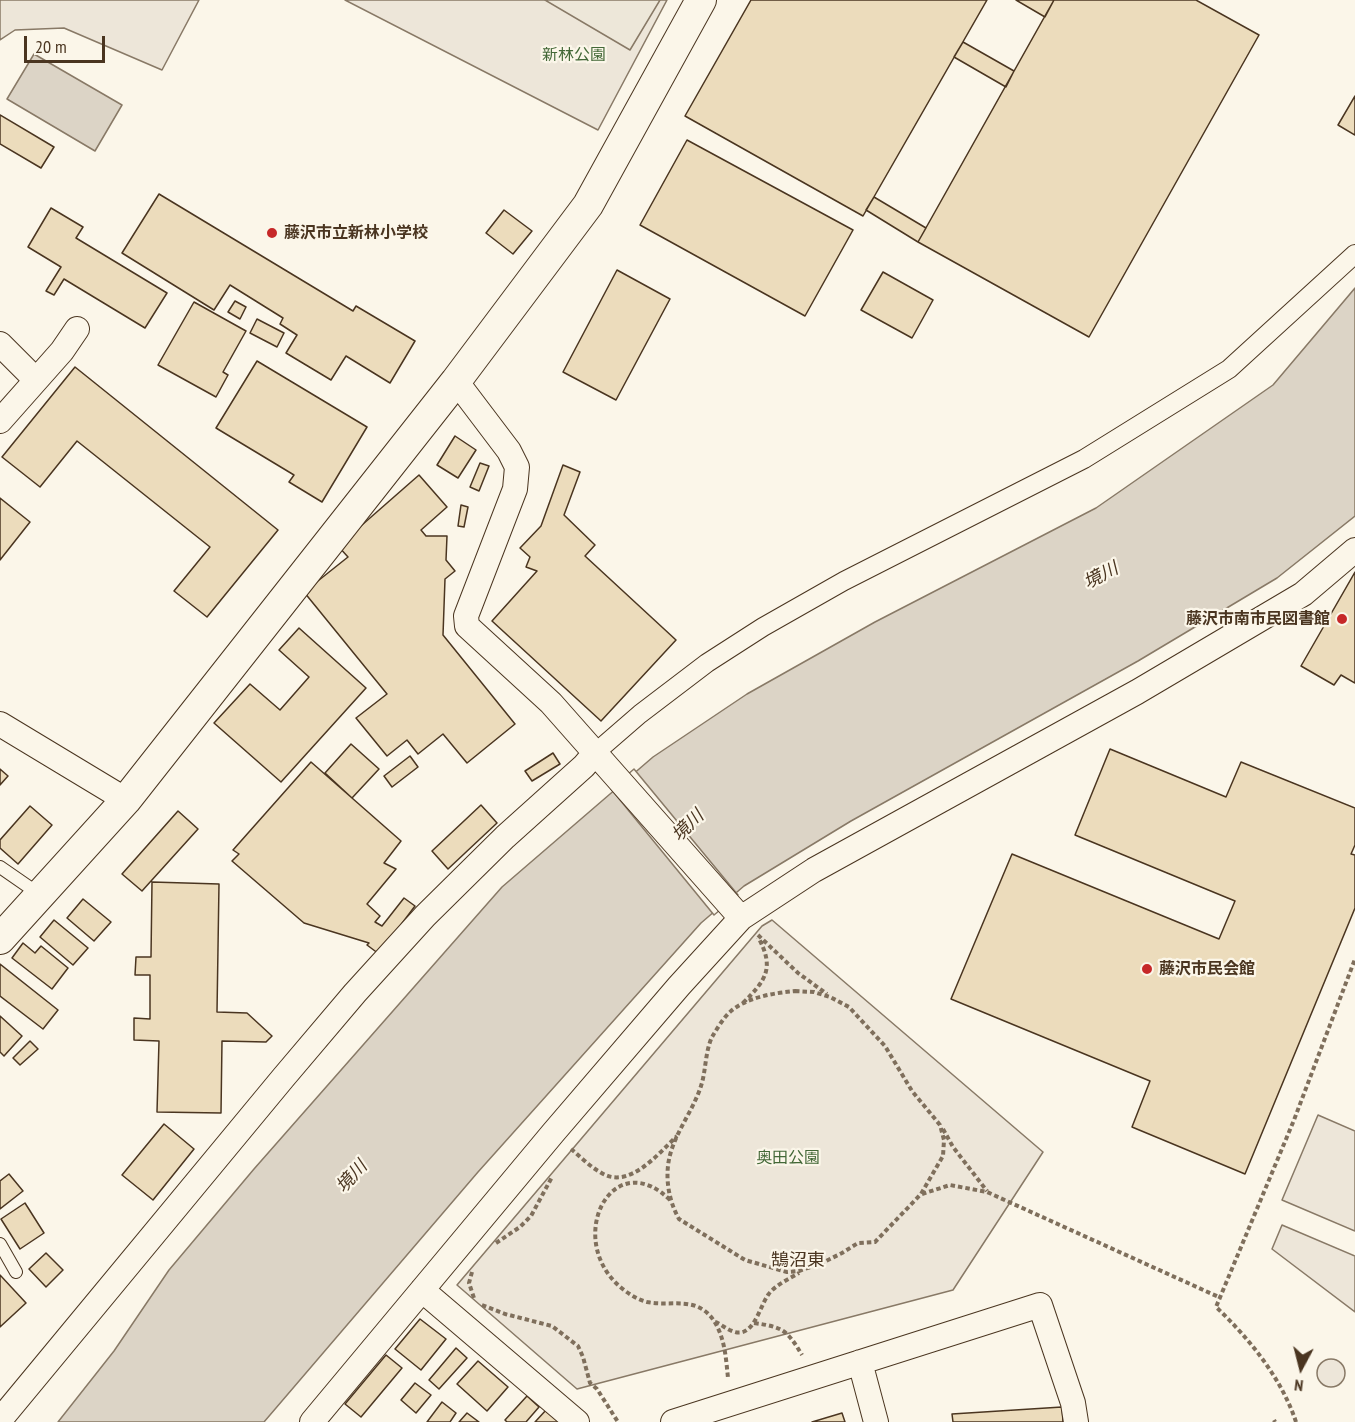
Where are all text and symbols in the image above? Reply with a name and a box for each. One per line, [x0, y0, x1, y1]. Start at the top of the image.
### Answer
scale bar [27, 24, 108, 62]
text: 20 m [35, 35, 67, 58]
park label: 新林公園 [542, 45, 606, 65]
place label: 藤沢市立新林小学校 [284, 223, 428, 243]
marker: 藤沢市立新林小学校 [265, 226, 279, 240]
water label: 境川 [1080, 558, 1122, 594]
place label: 藤沢市南市民図書館 [1186, 609, 1330, 629]
marker: 藤沢市南市民図書館 [1335, 612, 1349, 626]
water label: 境川 [668, 806, 708, 846]
place label: 藤沢市民会館 [1159, 959, 1255, 979]
marker: 藤沢市民会館 [1140, 962, 1154, 976]
park label: 奥田公園 [756, 1148, 820, 1168]
water label: 境川 [332, 1156, 372, 1198]
district label: 鵠沼東 [771, 1250, 825, 1272]
north arrow [1271, 1338, 1331, 1398]
text: N [1293, 1375, 1304, 1396]

